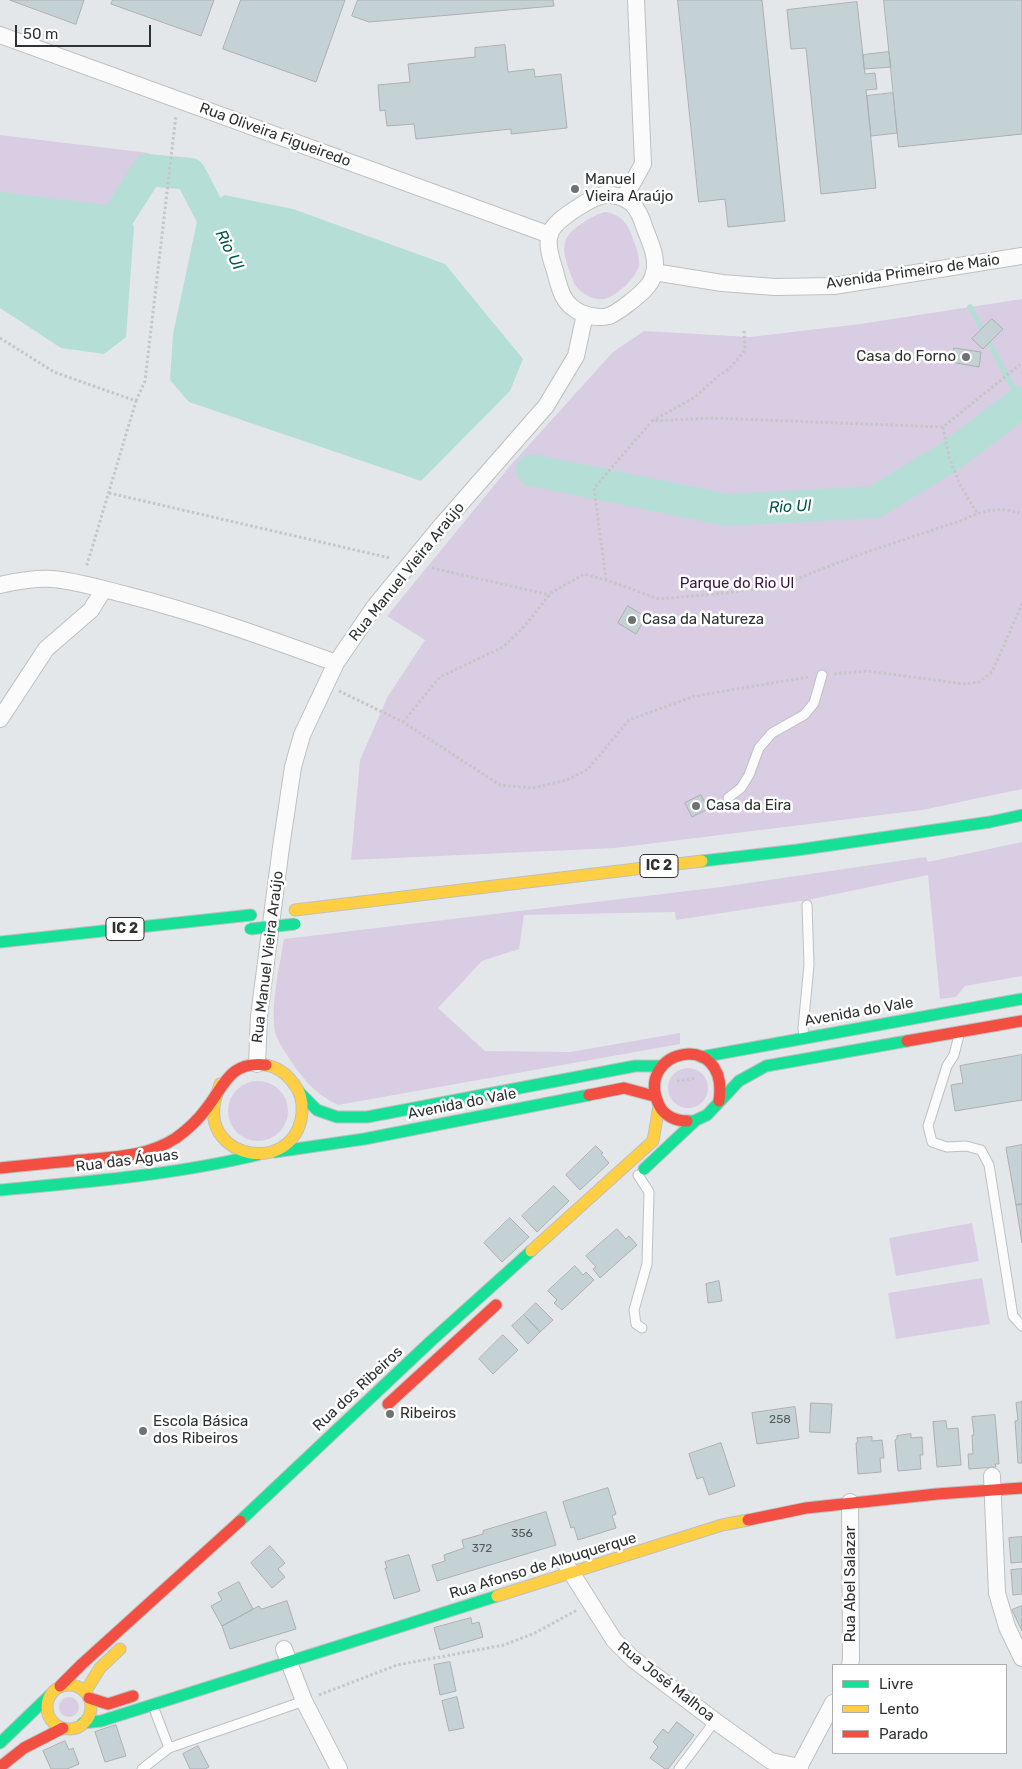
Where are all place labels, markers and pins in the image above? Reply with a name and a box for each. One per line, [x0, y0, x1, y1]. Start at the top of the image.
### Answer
place label: Manuel Vieira Araújo [585, 171, 673, 206]
marker: Manuel Vieira Araújo [569, 183, 581, 195]
place label: Casa do Forno [856, 348, 956, 366]
marker: Casa do Forno [960, 351, 972, 363]
place label: Casa da Natureza [642, 611, 764, 629]
marker: Casa da Natureza [626, 614, 638, 626]
place label: Casa da Eira [706, 797, 791, 815]
marker: Casa da Eira [690, 800, 702, 812]
place label: Ribeiros [400, 1405, 456, 1423]
marker: Ribeiros [384, 1408, 396, 1420]
place label: Escola Básica dos Ribeiros [153, 1413, 248, 1448]
marker: Escola Básica dos Ribeiros [137, 1425, 149, 1437]

